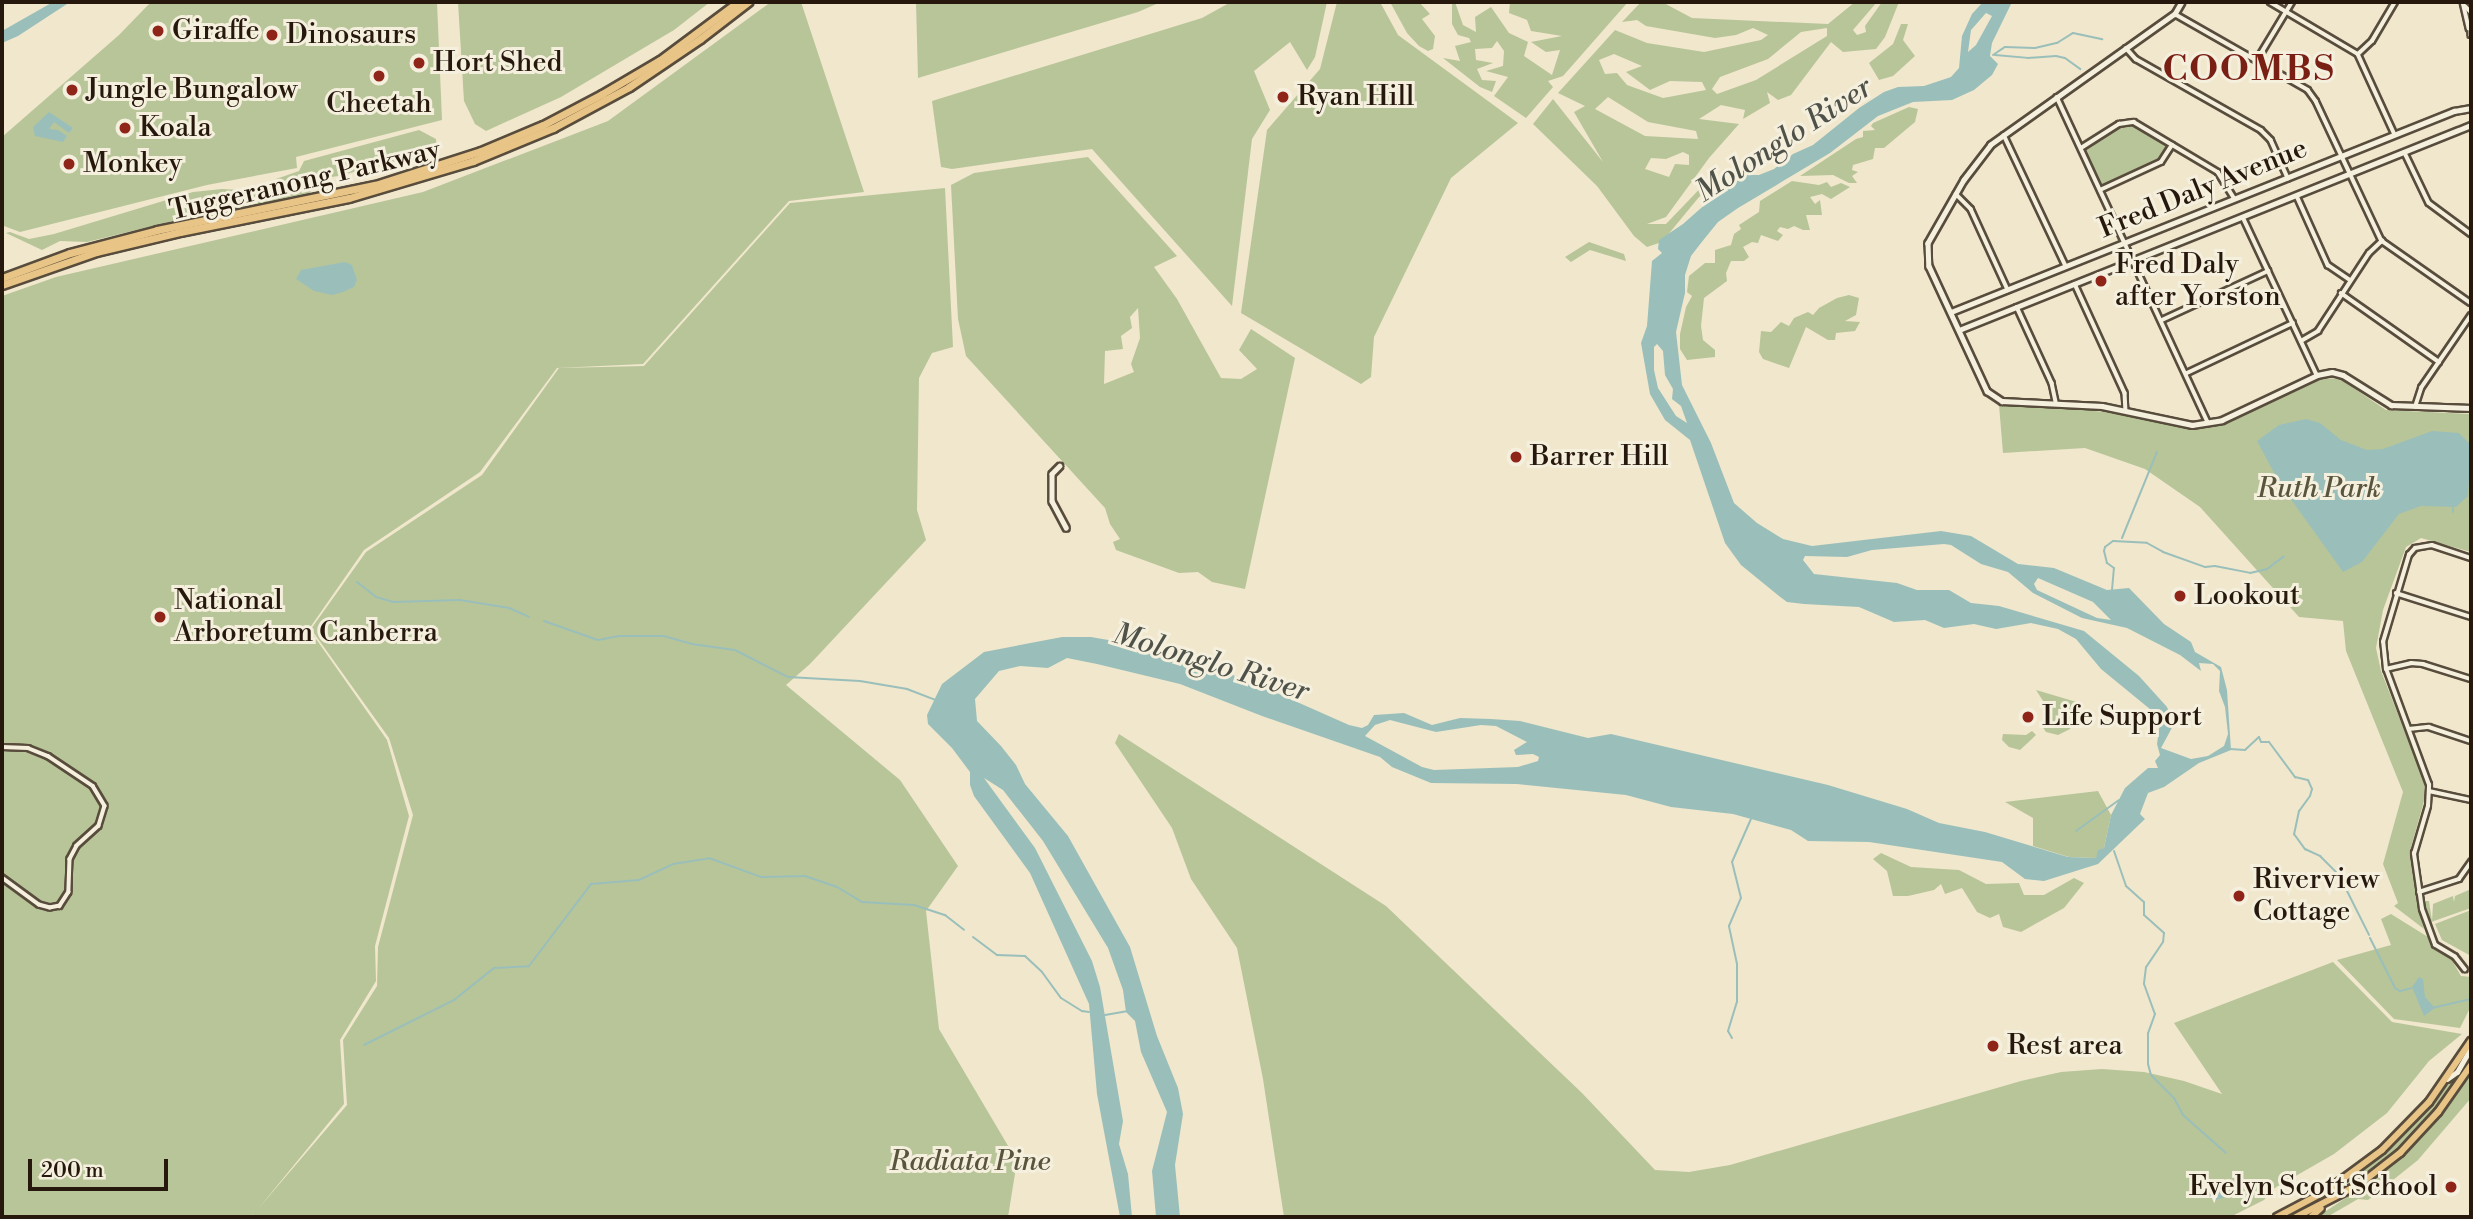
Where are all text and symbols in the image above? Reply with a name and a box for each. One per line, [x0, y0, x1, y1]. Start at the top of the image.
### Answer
place label: Giraffe [172, 14, 260, 48]
place label: Dinosaurs [286, 18, 416, 52]
marker: Giraffe [150, 23, 166, 39]
marker: Dinosaurs [264, 27, 280, 43]
place label: Hort Shed [433, 46, 563, 80]
district label: COOMBS [2163, 49, 2335, 91]
marker: Hort Shed [411, 55, 427, 71]
marker: Cheetah [371, 68, 387, 84]
water label: Molonglo River [1689, 69, 1879, 211]
place label: Jungle Bungalow [86, 73, 297, 107]
place label: Ryan Hill [1297, 80, 1414, 114]
marker: Jungle Bungalow [64, 82, 80, 98]
place label: Cheetah [326, 87, 432, 121]
marker: Ryan Hill [1275, 89, 1291, 105]
place label: Koala [139, 111, 212, 145]
marker: Koala [117, 120, 133, 136]
street label: Fred Daly Avenue [2094, 132, 2312, 246]
street label: Tuggeranong Parkway [166, 133, 444, 229]
place label: Monkey [83, 147, 182, 181]
marker: Monkey [61, 156, 77, 172]
place label: Fred Daly after Yorston [2115, 248, 2281, 314]
marker: Fred Daly after Yorston [2093, 273, 2109, 289]
place label: Barrer Hill [1530, 440, 1669, 474]
marker: Barrer Hill [1508, 449, 1524, 465]
park label: Ruth Park [2257, 472, 2381, 506]
place label: Lookout [2194, 579, 2300, 613]
place label: National Arboretum Canberra [174, 584, 438, 650]
marker: Lookout [2172, 588, 2188, 604]
marker: National Arboretum Canberra [152, 609, 168, 625]
water label: Molonglo River [1108, 616, 1314, 710]
place label: Life Support [2042, 700, 2202, 734]
marker: Life Support [2020, 709, 2036, 725]
place label: Riverview Cottage [2253, 863, 2379, 929]
marker: Riverview Cottage [2231, 888, 2247, 904]
place label: Rest area [2007, 1029, 2123, 1063]
marker: Rest area [1985, 1038, 2001, 1054]
park label: Radiata Pine [890, 1145, 1050, 1179]
scale bar [32, 1146, 172, 1190]
text: 200 m [41, 1158, 104, 1184]
place label: Evelyn Scott School [2189, 1170, 2437, 1204]
marker: Evelyn Scott School [2443, 1179, 2459, 1195]

